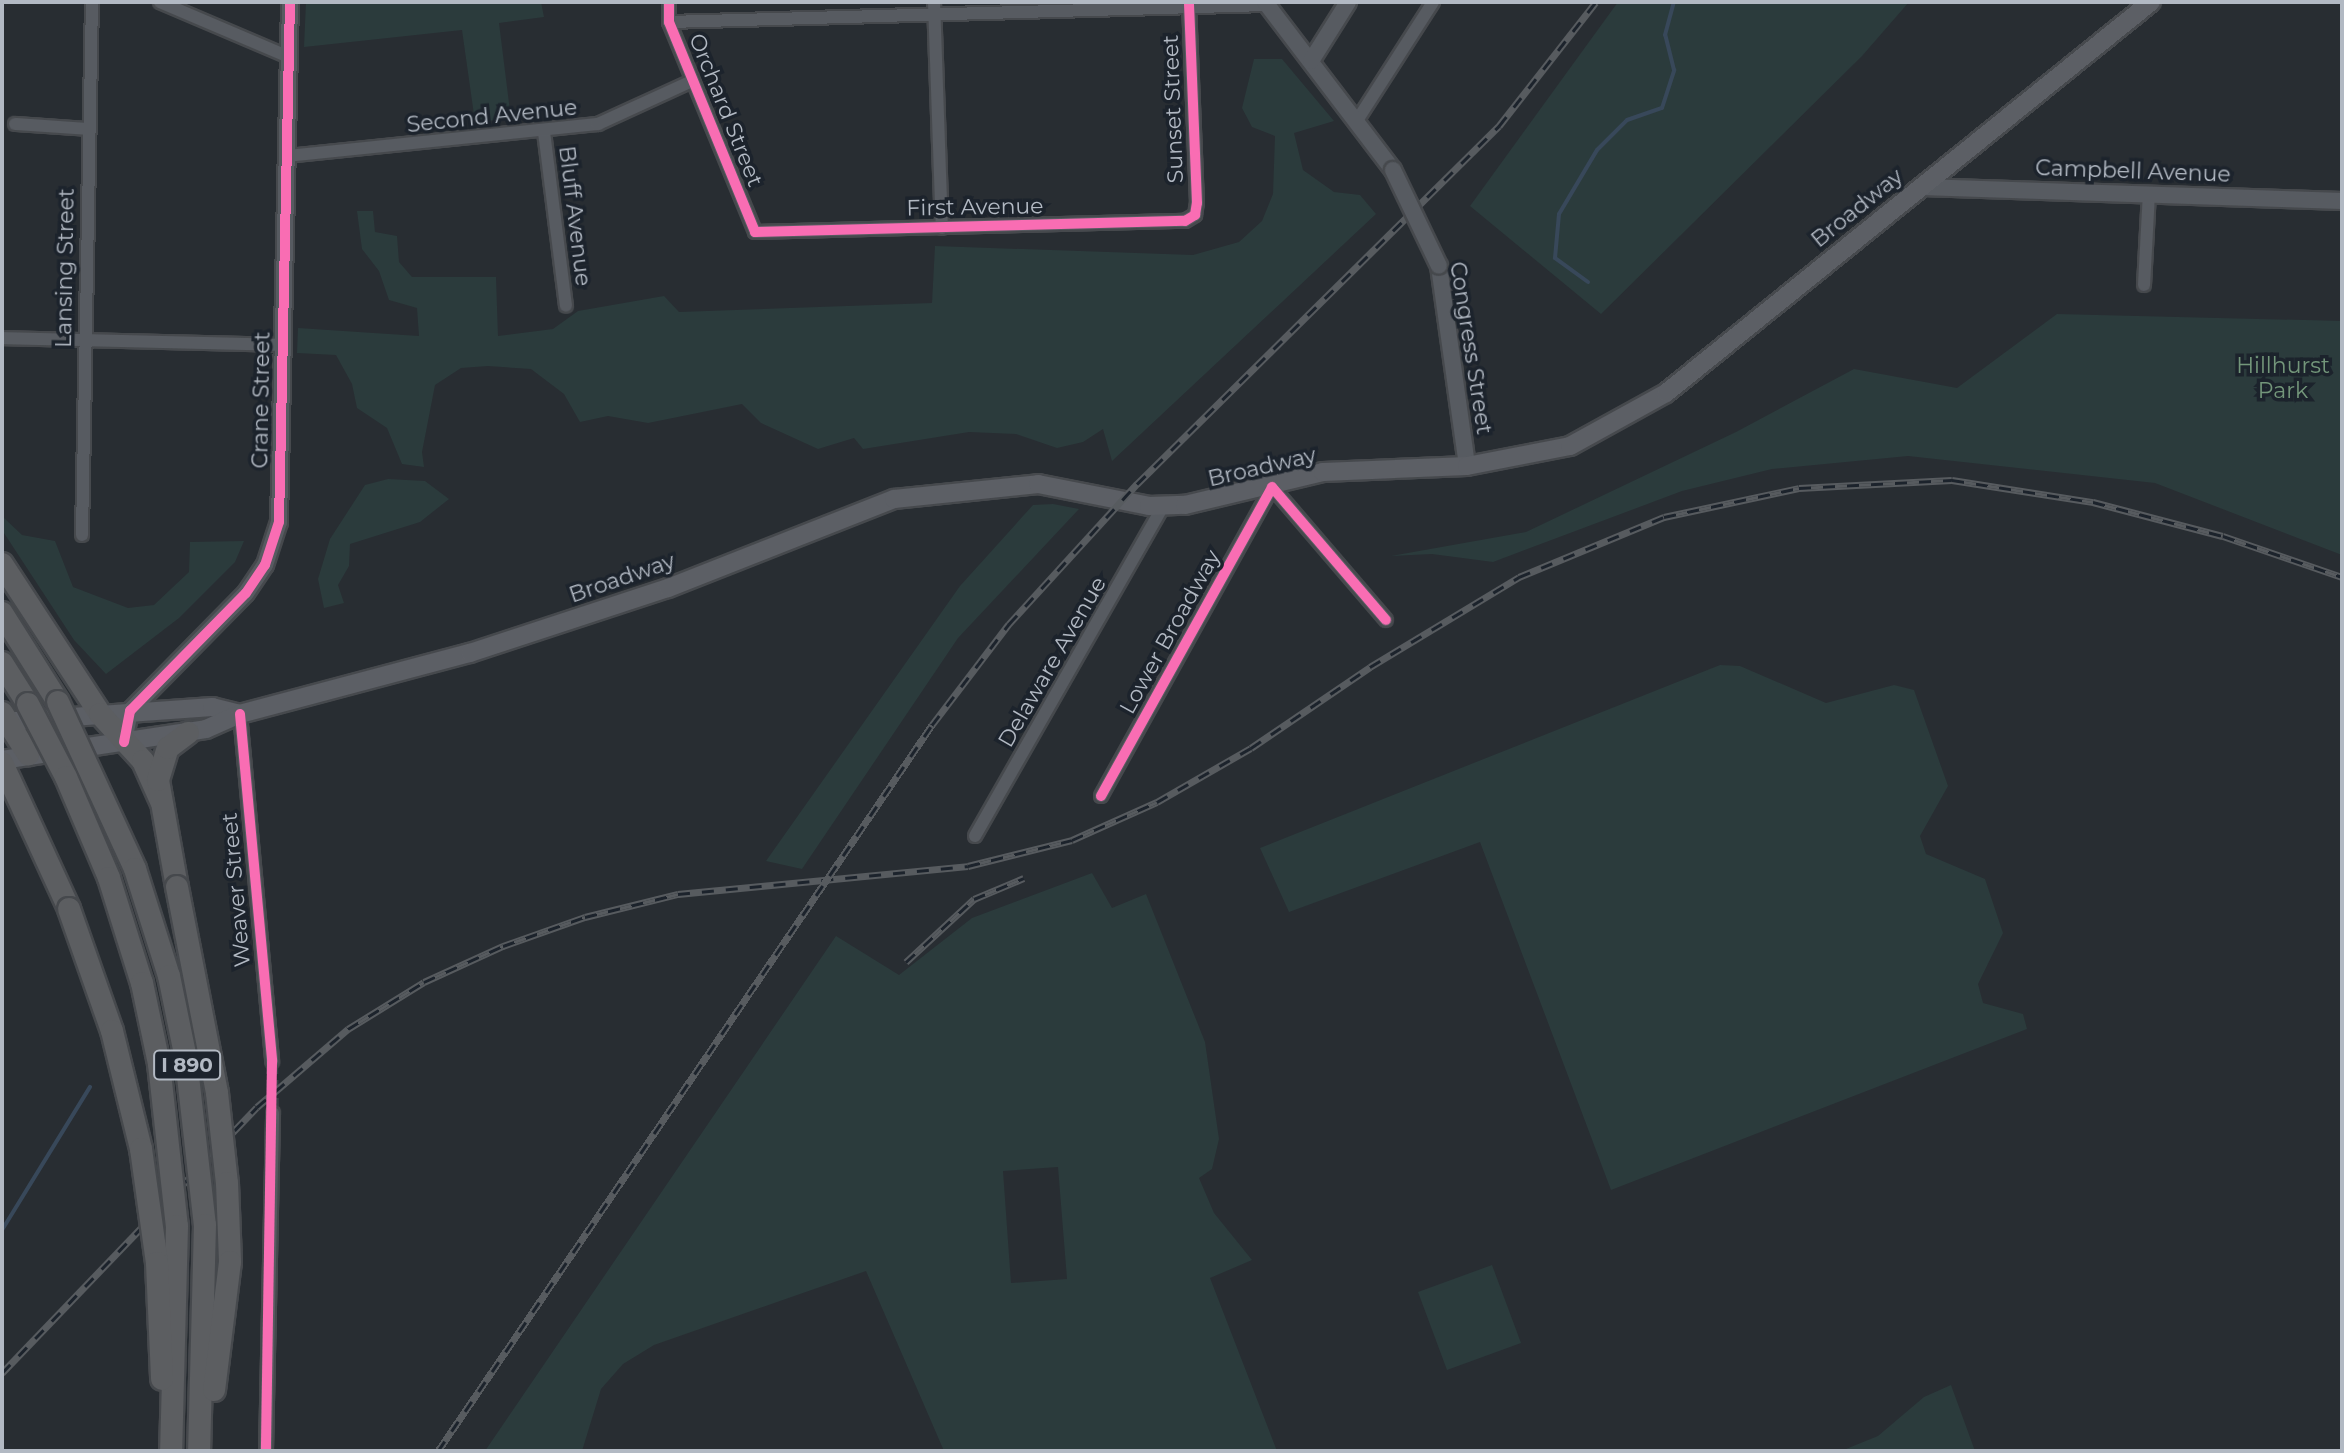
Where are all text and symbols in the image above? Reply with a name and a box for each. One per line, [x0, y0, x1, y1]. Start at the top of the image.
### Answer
street label: Orchard Street [683, 30, 769, 190]
street label: Sunset Street [1157, 34, 1189, 184]
street label: Second Avenue [405, 94, 579, 138]
street label: Bluff Avenue [553, 144, 597, 288]
street label: Campbell Avenue [2035, 154, 2231, 188]
street label: Broadway [1806, 163, 1908, 253]
street label: Lansing Street [50, 188, 80, 348]
street label: First Avenue [906, 193, 1044, 221]
street label: Congress Street [1444, 260, 1498, 436]
street label: Crane Street [247, 331, 275, 469]
park label: Hillhurst Park [2236, 352, 2330, 404]
street label: Broadway [1205, 442, 1319, 492]
street label: Lower Broadway [1114, 545, 1226, 719]
street label: Broadway [566, 548, 678, 608]
street label: Delaware Avenue [992, 572, 1112, 752]
street label: Weaver Street [216, 812, 256, 968]
road number: I 890 [153, 1049, 221, 1081]

